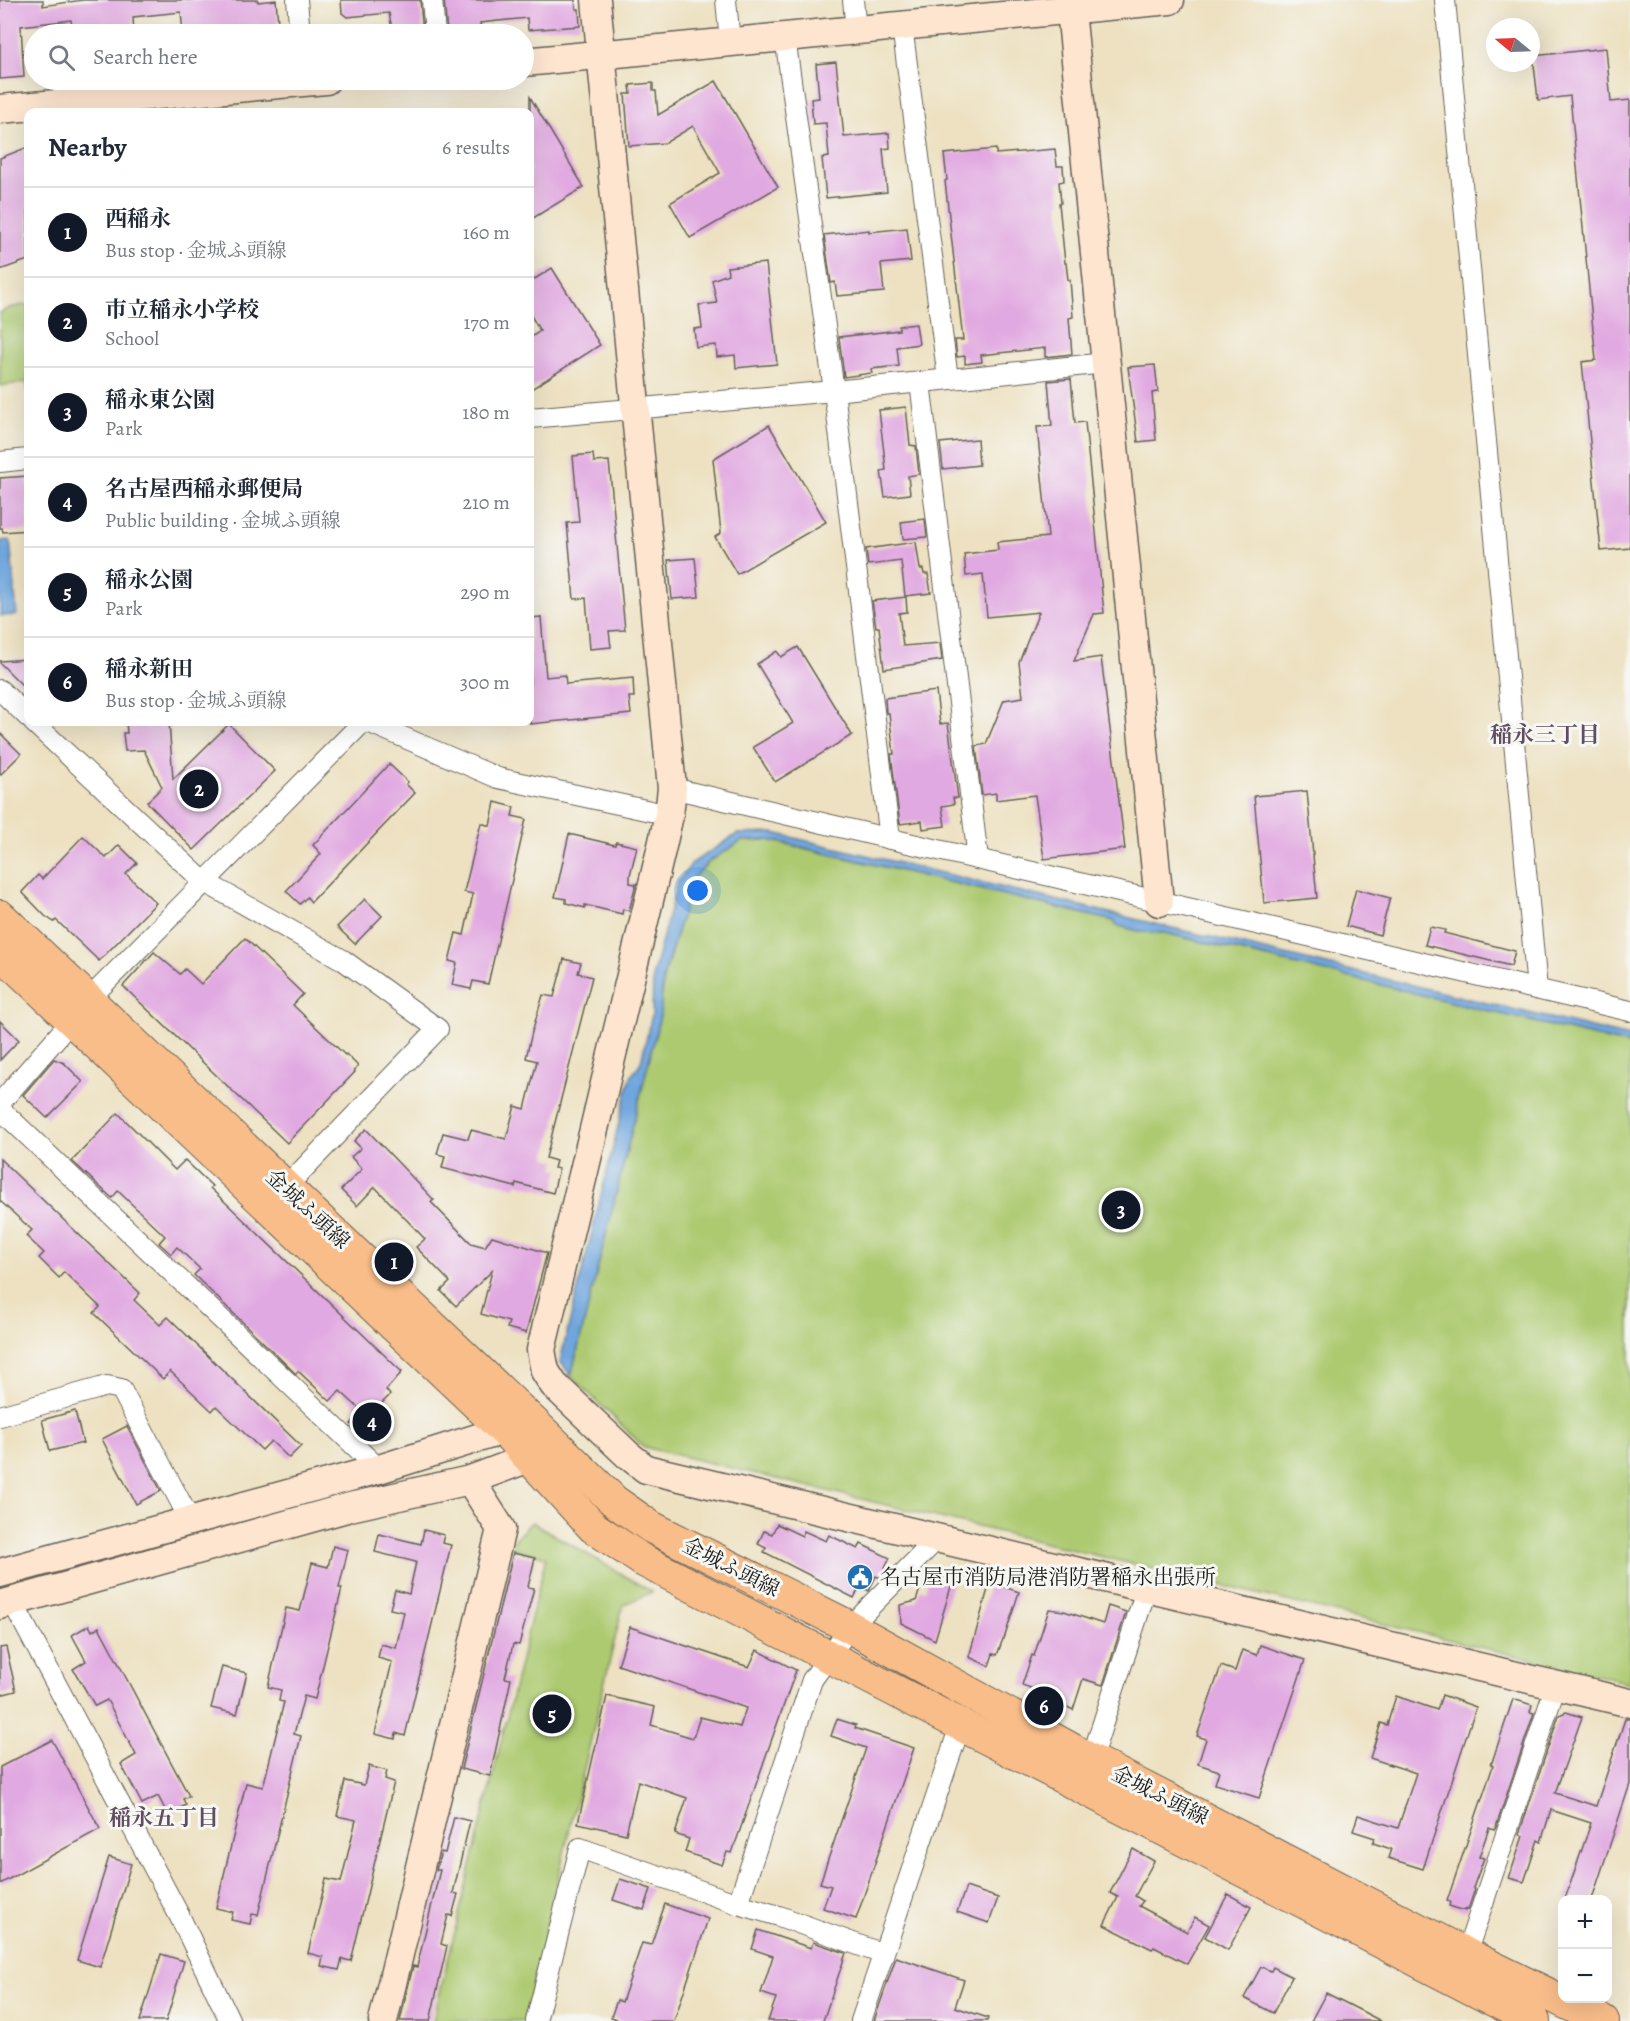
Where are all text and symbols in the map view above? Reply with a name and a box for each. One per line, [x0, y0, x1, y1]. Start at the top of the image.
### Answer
north arrow [1486, 18, 1540, 72]
search box [24, 24, 534, 90]
icon: search [45, 41, 78, 74]
text: Search here [93, 42, 198, 72]
text: Nearby [48, 130, 127, 165]
text: 6 results [442, 134, 510, 161]
text: 西稲永 [105, 204, 171, 234]
text: 1 [64, 219, 71, 246]
text: 160 m [463, 219, 510, 246]
text: Bus stop · 金城ふ頭線 [105, 237, 287, 264]
text: 市立稲永小学校 [105, 295, 259, 325]
text: 2 [63, 309, 72, 336]
text: 170 m [464, 309, 510, 336]
text: School [105, 325, 159, 352]
text: 稲永東公園 [105, 385, 215, 415]
text: 3 [63, 399, 72, 426]
text: 180 m [462, 399, 510, 426]
text: Park [105, 415, 143, 442]
text: 名古屋西稲永郵便局 [105, 474, 303, 504]
text: 4 [63, 489, 72, 516]
text: 210 m [462, 489, 510, 516]
text: Public building · 金城ふ頭線 [105, 507, 341, 534]
text: 稲永公園 [105, 565, 193, 595]
text: 5 [63, 579, 72, 606]
text: 290 m [460, 579, 510, 606]
text: Park [105, 595, 143, 622]
text: 稲永新田 [105, 654, 193, 684]
text: 6 [63, 669, 72, 696]
text: 300 m [460, 669, 510, 696]
text: Bus stop · 金城ふ頭線 [105, 687, 287, 714]
district label: 稲永三丁目 [1490, 720, 1600, 750]
pin: 2 [180, 766, 218, 812]
your location [683, 876, 712, 905]
street label: 金城ふ頭線 [260, 1163, 356, 1255]
pin: 3 [1102, 1188, 1140, 1232]
pin: 1 [374, 1240, 414, 1284]
pin: 4 [352, 1400, 392, 1444]
street label: 金城ふ頭線 [678, 1531, 784, 1603]
public building icon: 名古屋市消防局港消防署稲永出張所 [845, 1562, 875, 1592]
place label: 名古屋市消防局港消防署稲永出張所 [880, 1563, 1216, 1591]
pin: 6 [1024, 1684, 1064, 1728]
pin: 5 [532, 1692, 572, 1736]
street label: 金城ふ頭線 [1107, 1759, 1213, 1831]
district label: 稲永五丁目 [109, 1803, 219, 1833]
map controls [1558, 1895, 1612, 2003]
button: + [1558, 1895, 1612, 1949]
button: − [1558, 1949, 1612, 2003]

